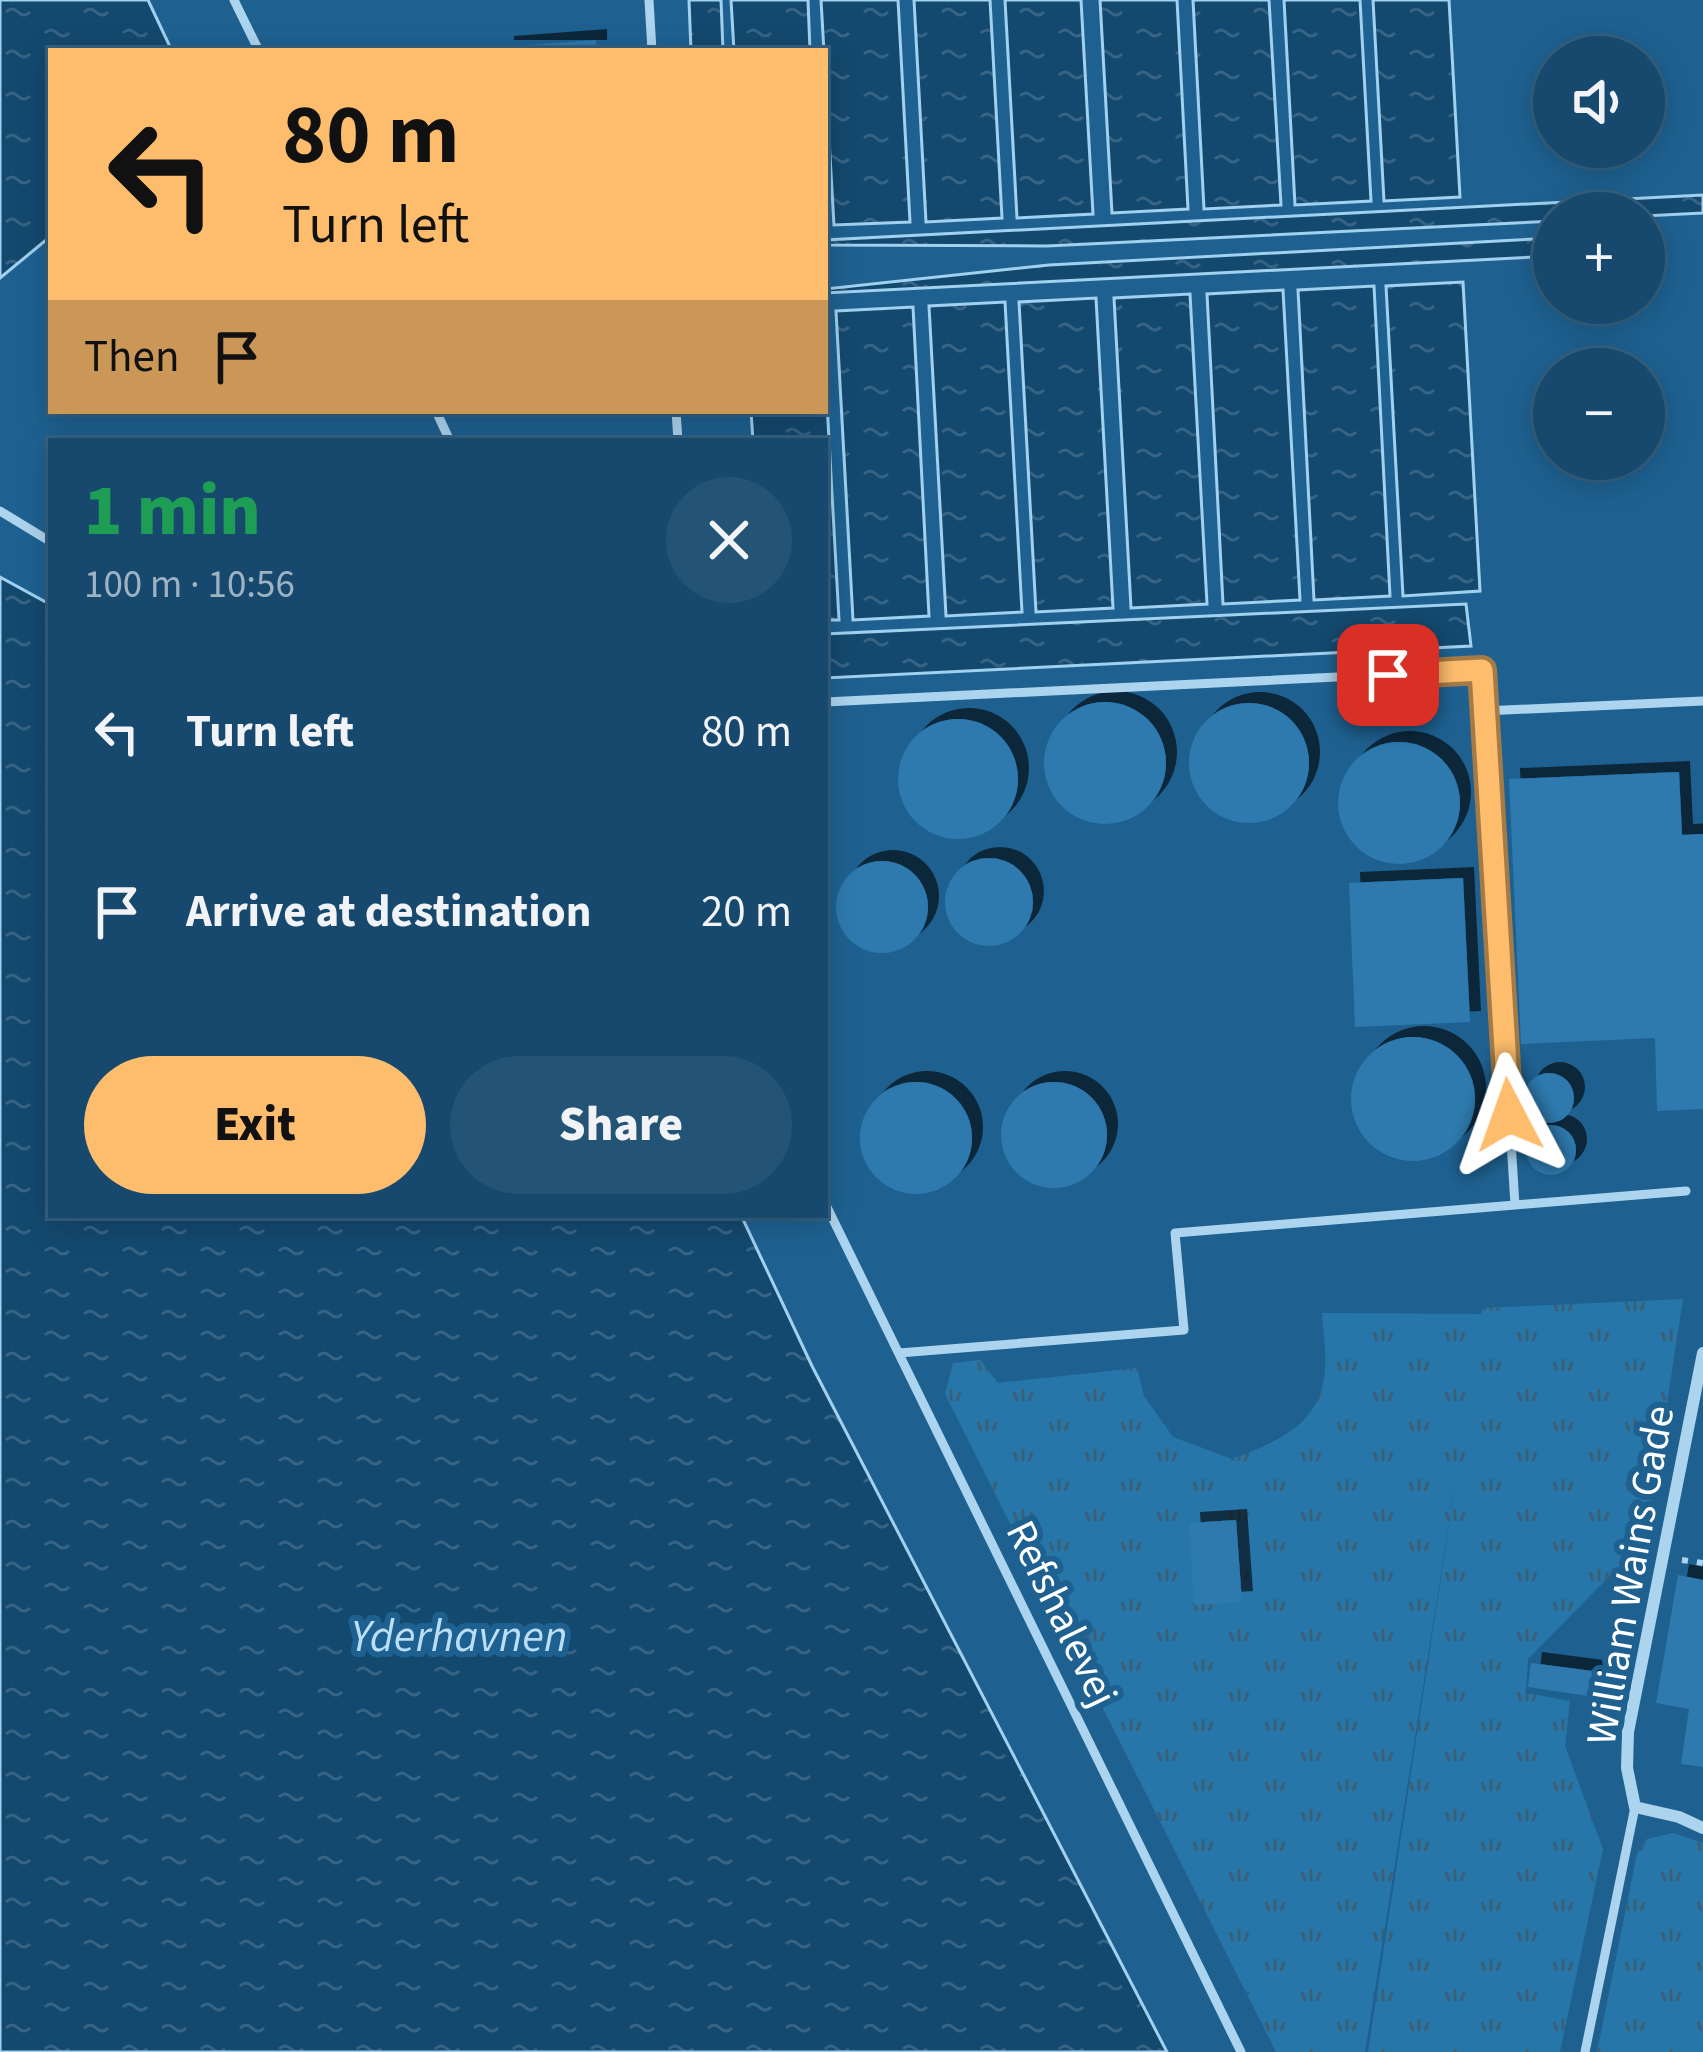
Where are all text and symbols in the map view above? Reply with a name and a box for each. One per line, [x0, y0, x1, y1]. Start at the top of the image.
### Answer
map controls [1533, 36, 1665, 480]
button: sound [1533, 36, 1665, 168]
text: 80 m [282, 76, 460, 196]
icon: left [84, 96, 240, 252]
text: Turn left [282, 187, 469, 264]
button: + [1533, 192, 1665, 324]
icon: arrive [204, 324, 270, 390]
text: Then [84, 325, 180, 389]
button: − [1533, 348, 1665, 480]
text: 1 min [84, 460, 261, 563]
button: close [666, 477, 792, 603]
text: 100 m · 10:56 [84, 557, 295, 613]
pin [1337, 624, 1439, 726]
icon: arrive [1355, 642, 1421, 708]
icon: left [84, 699, 150, 765]
text: Turn left [186, 700, 354, 764]
text: 80 m [701, 700, 792, 764]
icon: arrive [84, 879, 150, 945]
text: Arrive at destination [186, 880, 591, 944]
text: 20 m [701, 880, 792, 944]
position arrow [1446, 1052, 1572, 1178]
button: Exit [84, 1056, 426, 1194]
button: Share [450, 1056, 792, 1194]
street label: William Wains Gade [1572, 1401, 1690, 1750]
street label: Refshalevej [990, 1511, 1132, 1717]
water label: Yderhavnen [351, 1605, 567, 1669]

